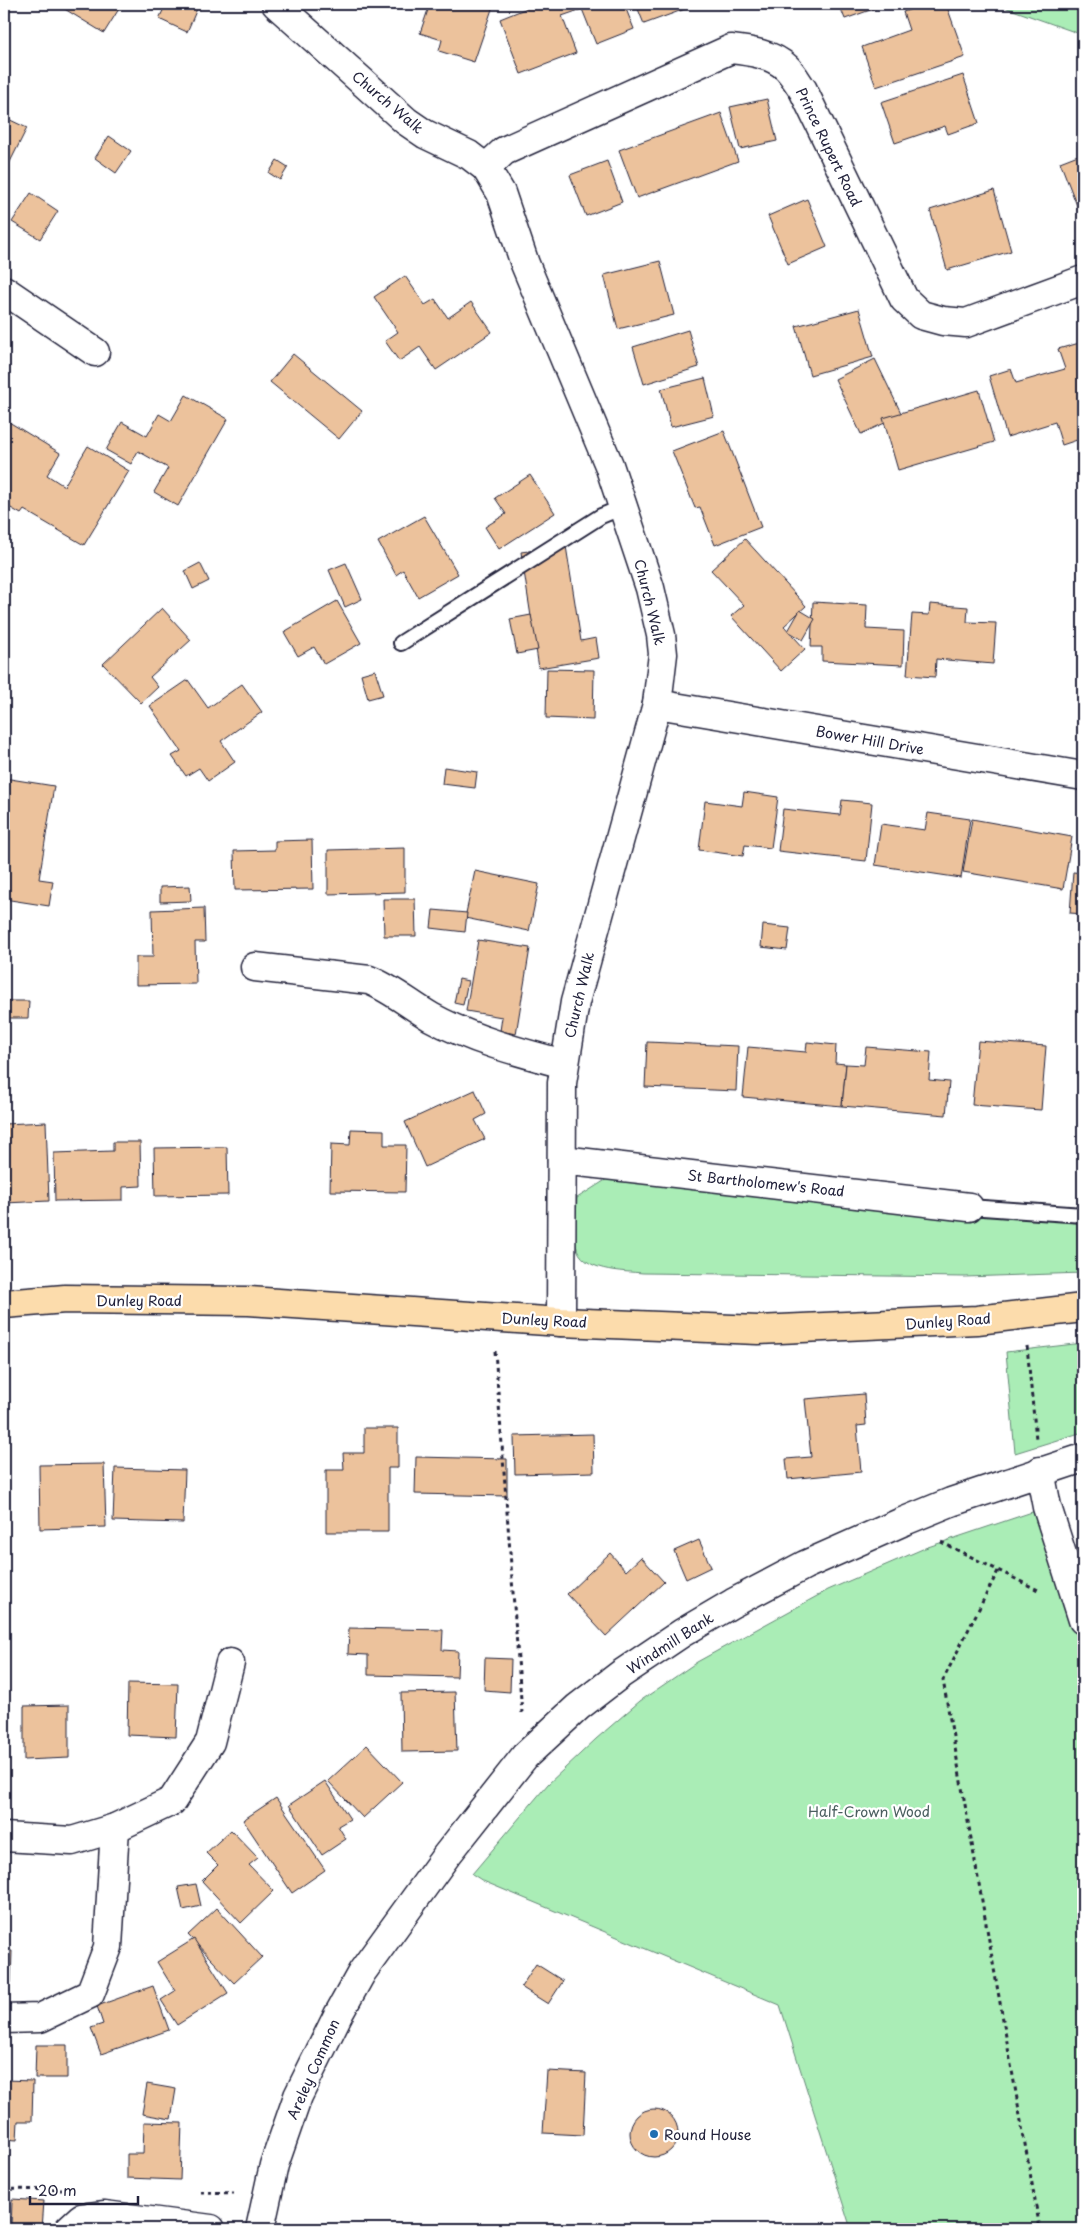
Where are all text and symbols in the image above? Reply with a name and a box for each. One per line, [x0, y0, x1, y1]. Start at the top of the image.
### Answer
street label: Church Walk [348, 66, 429, 139]
street label: Prince Rupert Road [791, 84, 867, 210]
street label: Church Walk [629, 557, 671, 648]
street label: Bower Hill Drive [814, 720, 926, 760]
street label: Church Walk [559, 949, 599, 1040]
street label: St Bartholomew's Road [686, 1164, 846, 1202]
street label: Dunley Road [96, 1290, 182, 1311]
street label: Dunley Road [501, 1307, 587, 1333]
street label: Dunley Road [904, 1308, 992, 1334]
street label: Windmill Bank [623, 1607, 718, 1679]
park label: Half-Crown Wood [808, 1801, 930, 1822]
street label: Areley Common [282, 2016, 344, 2122]
place label: Round House [664, 2124, 752, 2145]
marker: Round House [648, 2128, 660, 2140]
scale bar [30, 2173, 138, 2205]
text: 20 m [38, 2178, 77, 2201]

